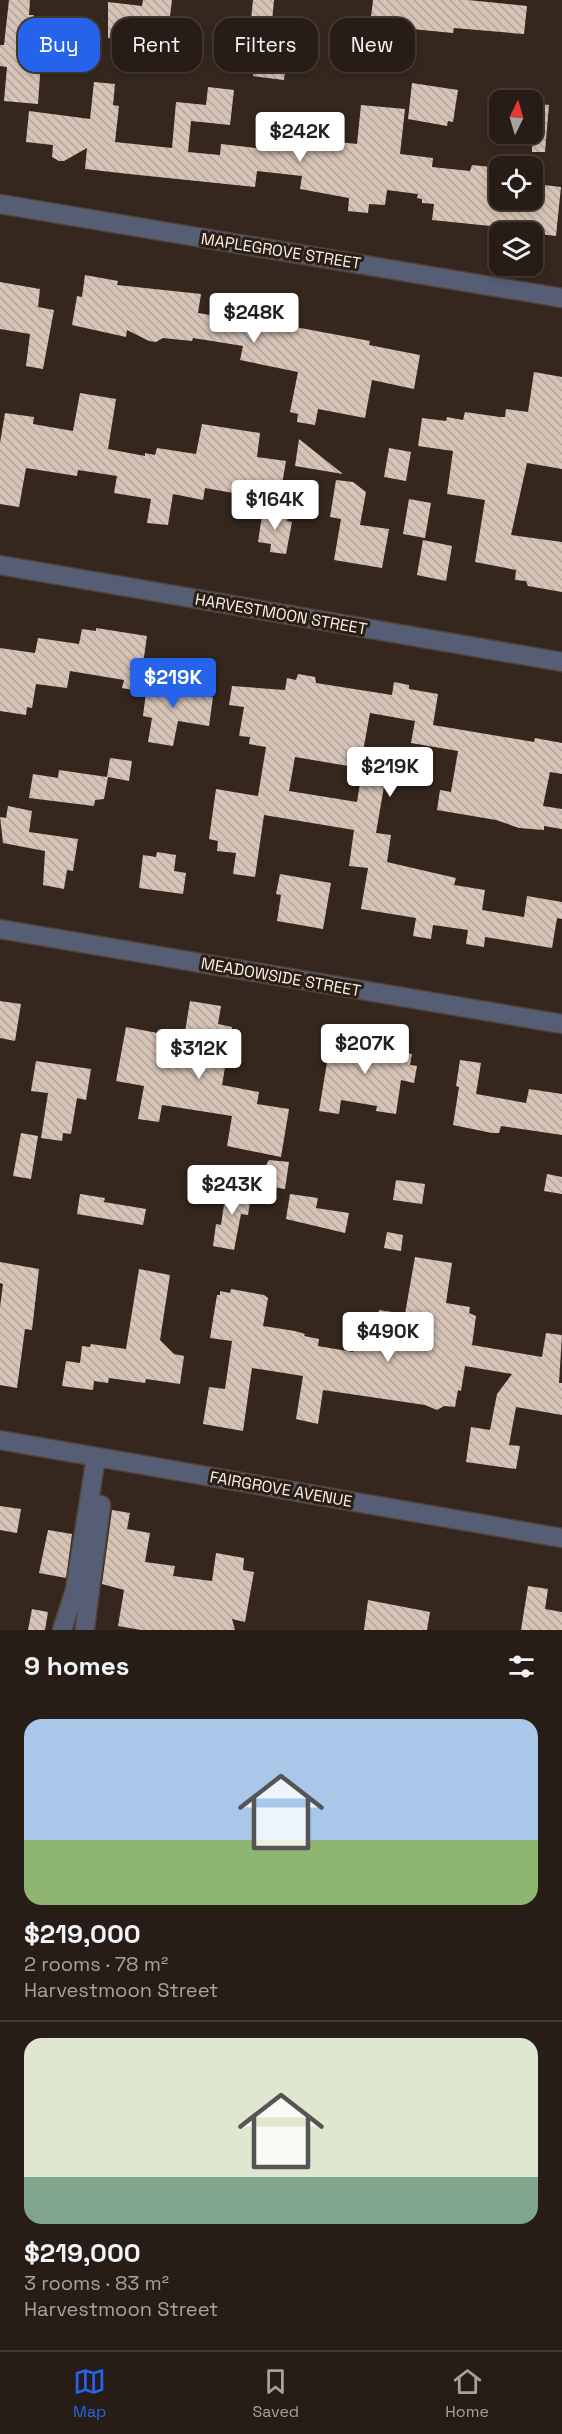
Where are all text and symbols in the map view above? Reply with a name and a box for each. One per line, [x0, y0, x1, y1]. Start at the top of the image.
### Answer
chip: Buy [18, 18, 100, 72]
chip: Rent [112, 18, 202, 72]
chip: Filters [214, 18, 318, 72]
chip: New [330, 18, 415, 72]
north arrow [489, 90, 543, 144]
map controls [489, 90, 543, 276]
pin: $242K [258, 112, 342, 163]
text: $242K [270, 118, 330, 144]
button: locate [489, 156, 543, 210]
button: layers [489, 222, 543, 276]
street label: MAPLEGROVE STREET [200, 228, 362, 274]
pin: $248K [212, 293, 296, 344]
text: $248K [224, 299, 284, 325]
pin: $164K [233, 480, 317, 531]
text: $164K [246, 486, 304, 512]
street label: HARVESTMOON STREET [193, 589, 369, 639]
pin: $219K [131, 658, 215, 709]
text: $219K [144, 664, 202, 690]
pin: $219K [348, 747, 432, 798]
text: $219K [361, 753, 419, 779]
street label: MEADOWSIDE STREET [199, 953, 363, 1001]
pin: $207K [323, 1024, 407, 1075]
pin: $312K [157, 1029, 241, 1080]
text: $207K [335, 1030, 395, 1056]
text: $312K [170, 1035, 228, 1061]
pin: $243K [190, 1165, 274, 1216]
text: $243K [201, 1171, 263, 1197]
pin: $490K [346, 1312, 430, 1363]
text: $490K [357, 1318, 419, 1344]
street label: FAIRGROVE AVENUE [208, 1466, 354, 1512]
text: 9 homes [24, 1649, 129, 1683]
icon: filters [505, 1650, 538, 1683]
icon: home [227, 1758, 335, 1866]
text: $219,000 [24, 1917, 141, 1951]
text: 2 rooms · 78 m² [24, 1951, 168, 1977]
text: Harvestmoon Street [24, 1977, 218, 2003]
icon: home [227, 2077, 335, 2185]
text: $219,000 [24, 2236, 141, 2270]
text: 3 rooms · 83 m² [24, 2270, 169, 2296]
text: Harvestmoon Street [24, 2296, 218, 2322]
tab: Map [73, 2365, 106, 2422]
tab: Saved [253, 2365, 299, 2422]
tab: Home [445, 2365, 489, 2422]

